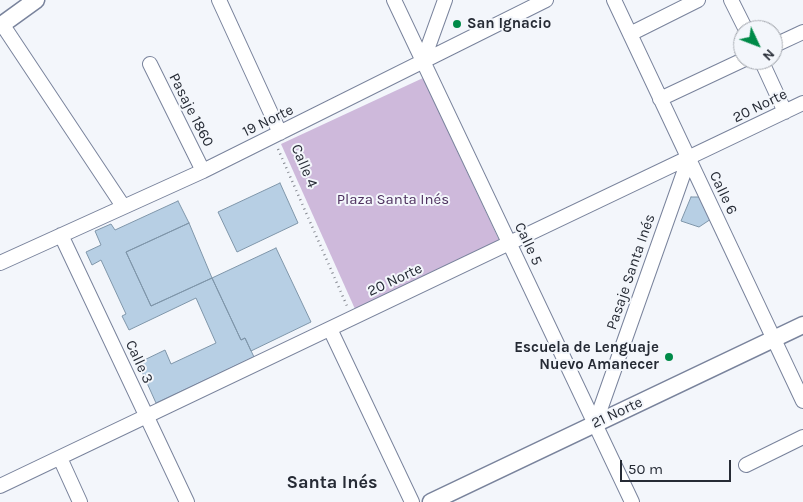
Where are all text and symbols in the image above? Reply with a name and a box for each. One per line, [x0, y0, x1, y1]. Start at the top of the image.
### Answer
place label: San Ignacio [467, 15, 551, 33]
marker: San Ignacio [451, 18, 463, 30]
north arrow [733, 20, 783, 70]
text: N [759, 45, 778, 64]
street label: Pasaje 1860 [165, 70, 217, 150]
street label: 20 Norte [730, 85, 790, 127]
street label: 19 Norte [240, 101, 296, 141]
street label: Calle 4 [287, 142, 321, 190]
street label: Calle 6 [705, 168, 741, 218]
park label: Plaza Santa Inés [337, 191, 449, 209]
street label: Pasaje Santa Inés [603, 212, 659, 332]
street label: Calle 5 [510, 220, 546, 268]
street label: 20 Norte [365, 260, 425, 300]
street label: Calle 3 [121, 337, 157, 387]
place label: Escuela de Lenguaje Nuevo Amanecer [514, 339, 659, 374]
marker: Escuela de Lenguaje Nuevo Amanecer [663, 351, 675, 363]
street label: 21 Norte [589, 393, 645, 433]
scale bar [623, 450, 734, 482]
text: 50 m [628, 460, 663, 478]
district label: Santa Inés [286, 472, 378, 494]

